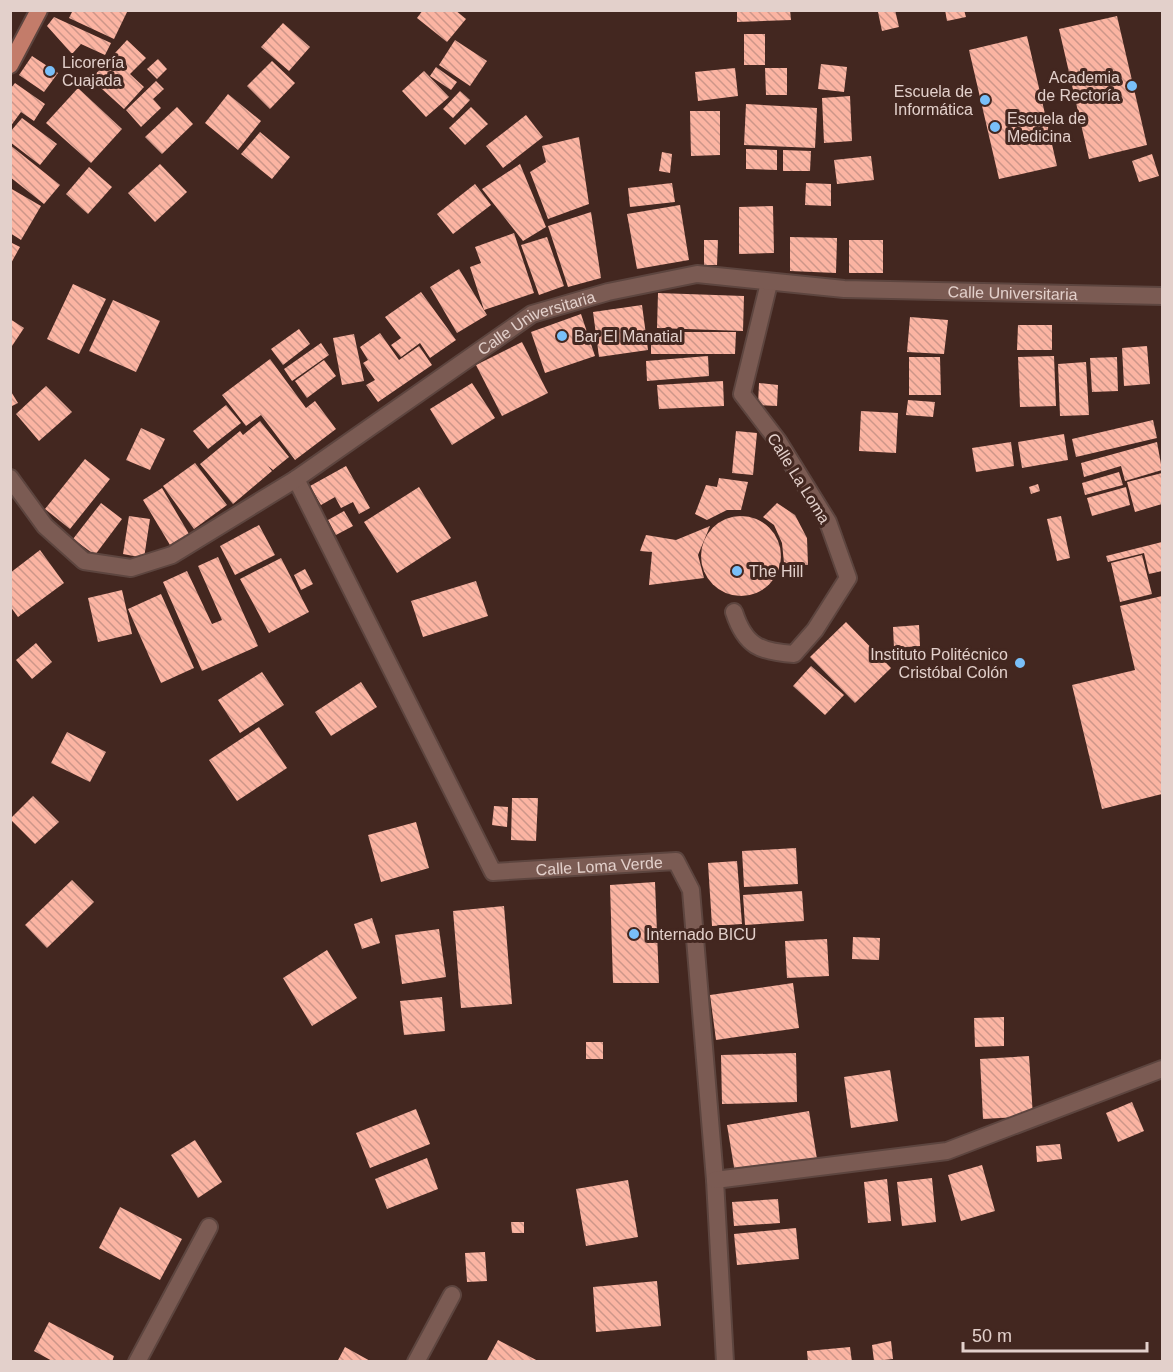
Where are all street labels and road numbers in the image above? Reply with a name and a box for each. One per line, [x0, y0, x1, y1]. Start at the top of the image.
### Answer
street label: Calle Universitaria [947, 283, 1078, 303]
street label: Calle Universitaria [474, 288, 597, 358]
street label: Calle La Loma [764, 430, 833, 527]
street label: Calle Loma Verde [535, 854, 663, 878]

